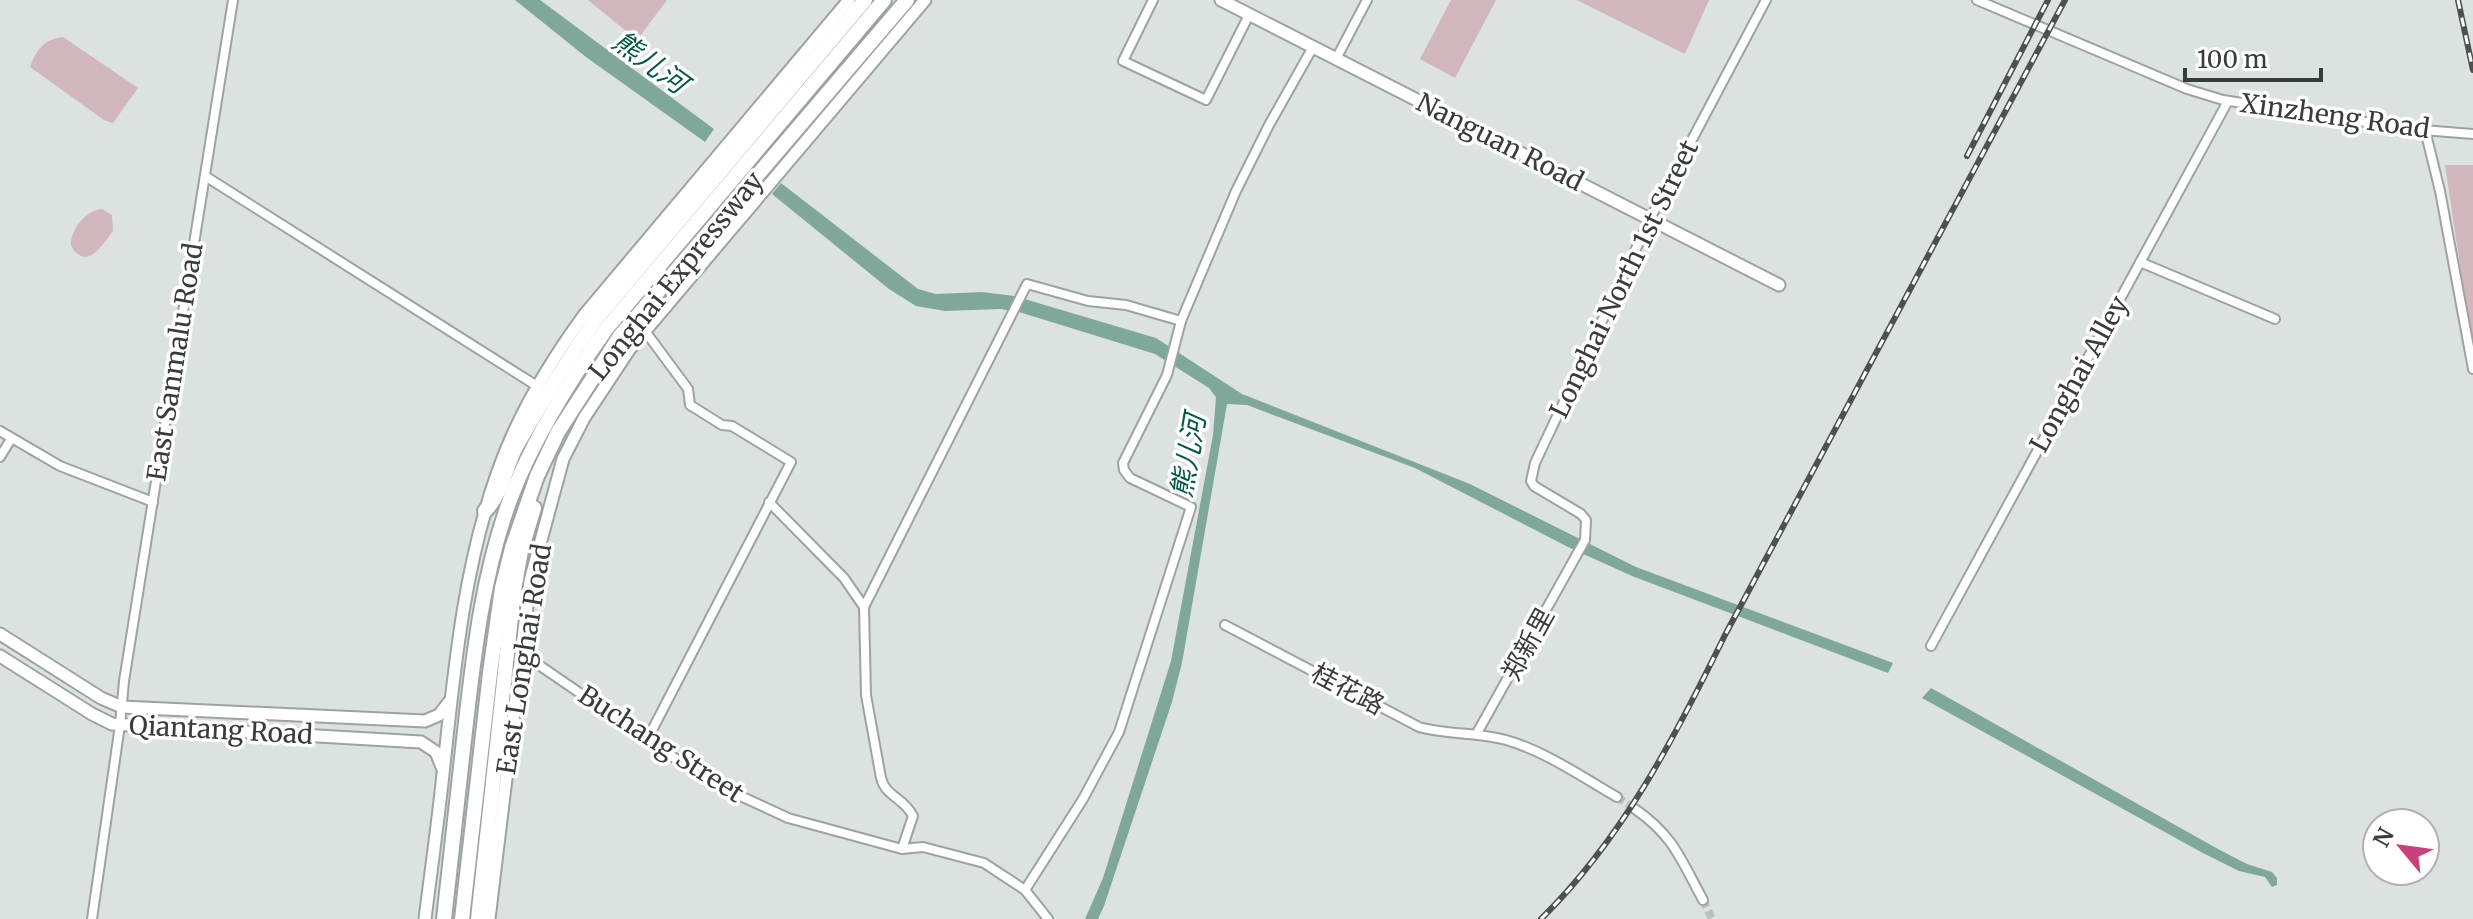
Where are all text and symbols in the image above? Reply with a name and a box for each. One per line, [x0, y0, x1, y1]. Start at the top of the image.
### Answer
water label: 熊儿河 [605, 23, 699, 104]
scale bar [2185, 32, 2321, 82]
text: 100 m [2197, 44, 2268, 75]
street label: Nanguan Road [1411, 85, 1590, 198]
street label: Xinzheng Road [2238, 86, 2432, 145]
street label: Longhai North 1st Street [1542, 135, 1705, 423]
street label: Longhai Expressway [581, 164, 770, 387]
street label: East Sanmalu Road [139, 240, 210, 483]
street label: Longhai Alley [2022, 289, 2135, 458]
water label: 熊儿河 [1163, 407, 1214, 500]
street label: East Longhai Road [489, 541, 558, 777]
street label: 郑新里 [1494, 602, 1561, 686]
street label: 桂花路 [1306, 656, 1390, 721]
street label: Buchang Street [572, 678, 750, 809]
street label: Qiantang Road [128, 708, 314, 751]
north arrow [2361, 807, 2441, 887]
text: N [2367, 822, 2400, 852]

